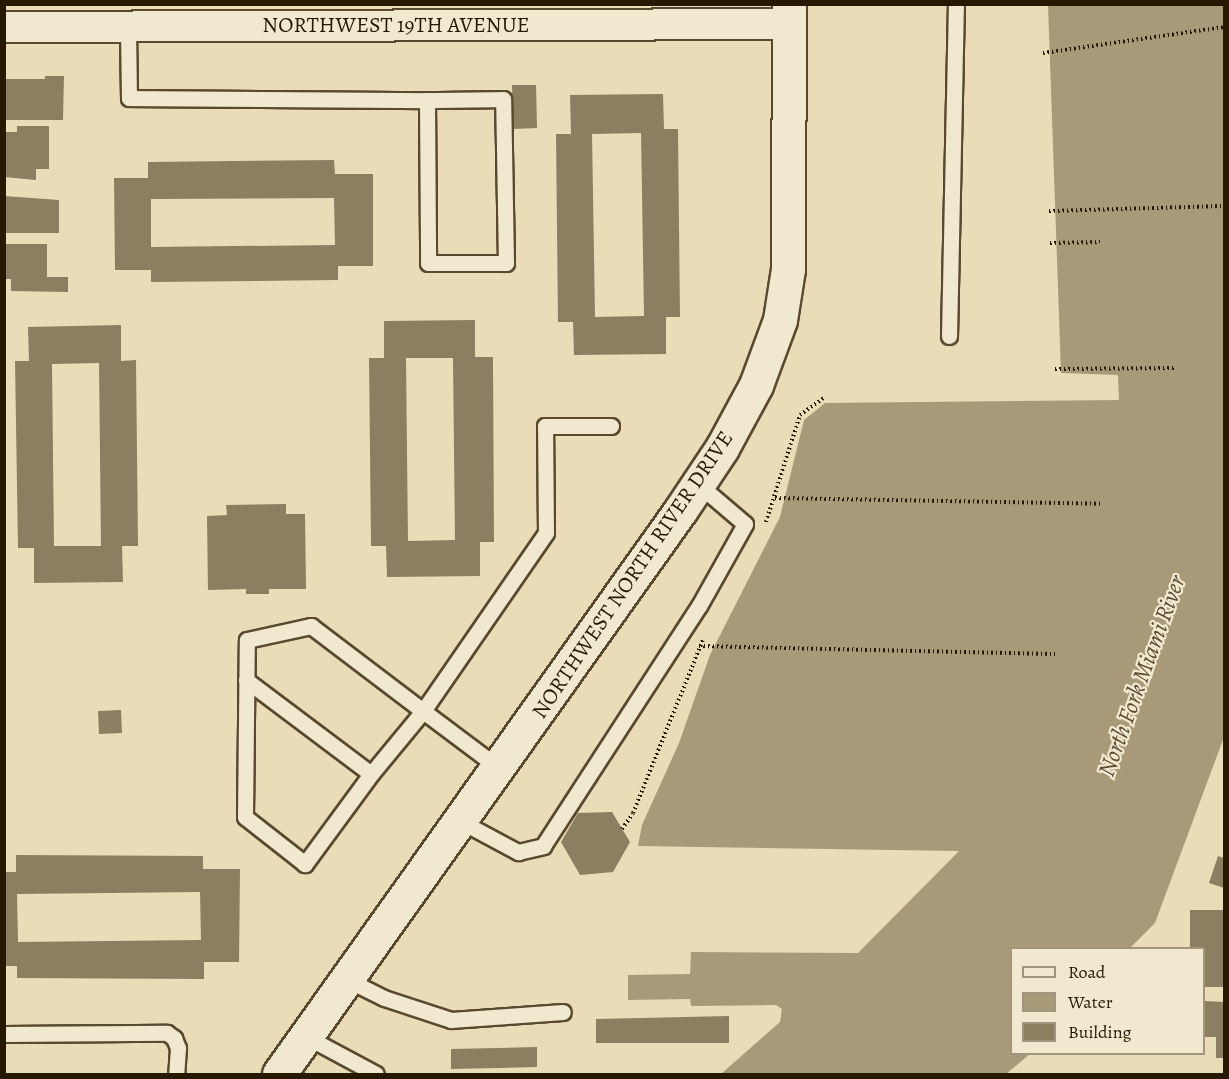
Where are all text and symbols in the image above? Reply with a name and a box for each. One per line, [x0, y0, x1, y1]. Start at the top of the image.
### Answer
street label: NORTHWEST 19TH AVENUE [262, 13, 530, 39]
street label: NORTHWEST NORTH RIVER DRIVE [527, 426, 739, 724]
water label: North Fork Miami River [1092, 572, 1192, 780]
legend [1010, 947, 1205, 1055]
text: Road [1068, 960, 1105, 984]
text: Water [1068, 990, 1113, 1014]
text: Building [1068, 1020, 1132, 1044]

